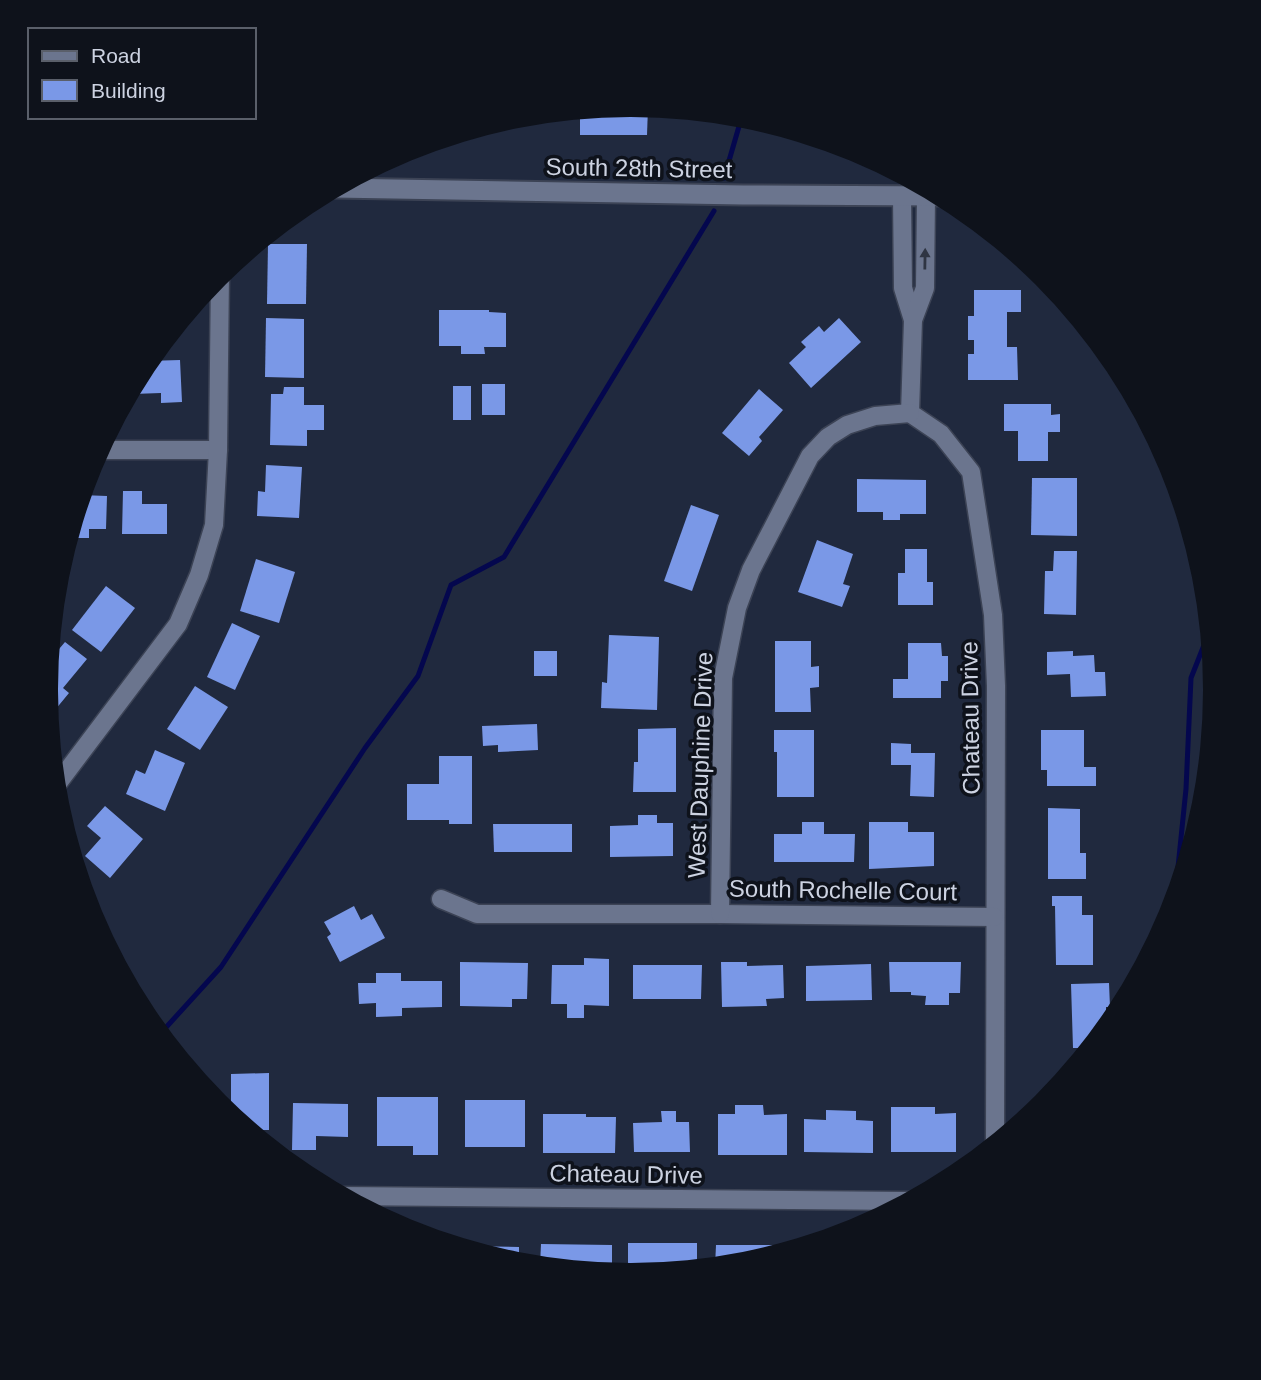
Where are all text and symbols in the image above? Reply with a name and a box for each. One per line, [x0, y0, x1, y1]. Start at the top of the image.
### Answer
legend [28, 28, 256, 119]
text: Road [91, 44, 141, 67]
text: Building [91, 79, 166, 102]
street label: South 28th Street [545, 153, 733, 183]
one-way arrow [920, 248, 931, 270]
street label: Chateau Drive [955, 641, 985, 795]
street label: West Dauphine Drive [683, 651, 717, 879]
street label: South Rochelle Court [729, 875, 958, 905]
street label: Chateau Drive [549, 1159, 703, 1189]

